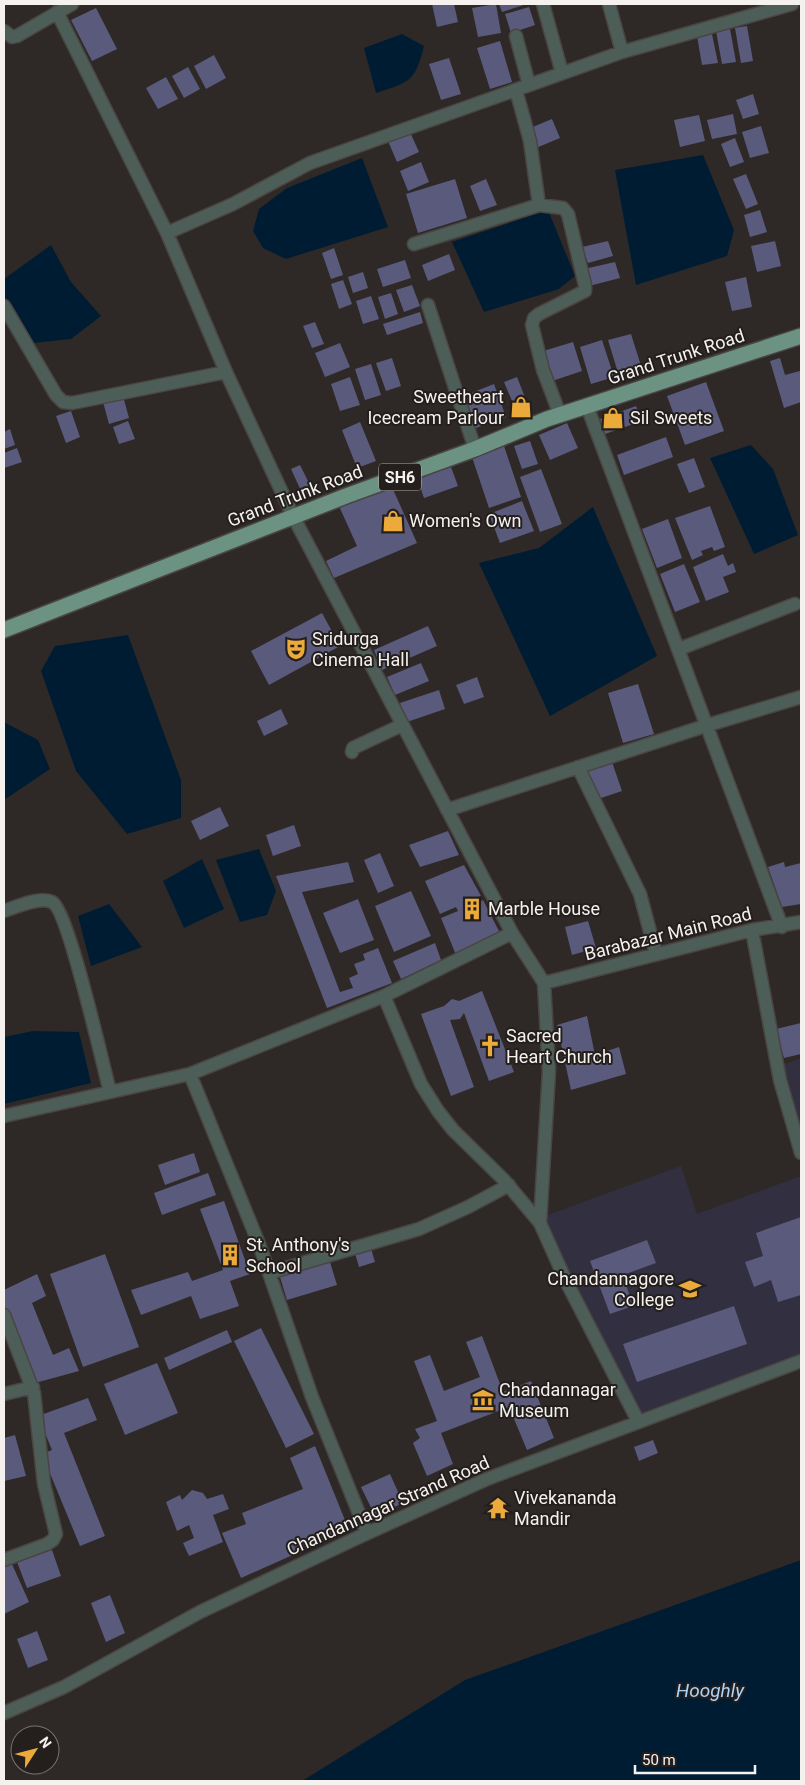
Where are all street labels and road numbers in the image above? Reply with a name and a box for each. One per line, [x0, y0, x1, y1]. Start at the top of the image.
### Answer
street label: Grand Trunk Road [605, 324, 747, 389]
street label: Grand Trunk Road [224, 460, 365, 531]
road number: SH6 [379, 464, 421, 491]
street label: Barabazar Main Road [582, 903, 754, 964]
street label: Chandannagar Strand Road [283, 1451, 492, 1560]

